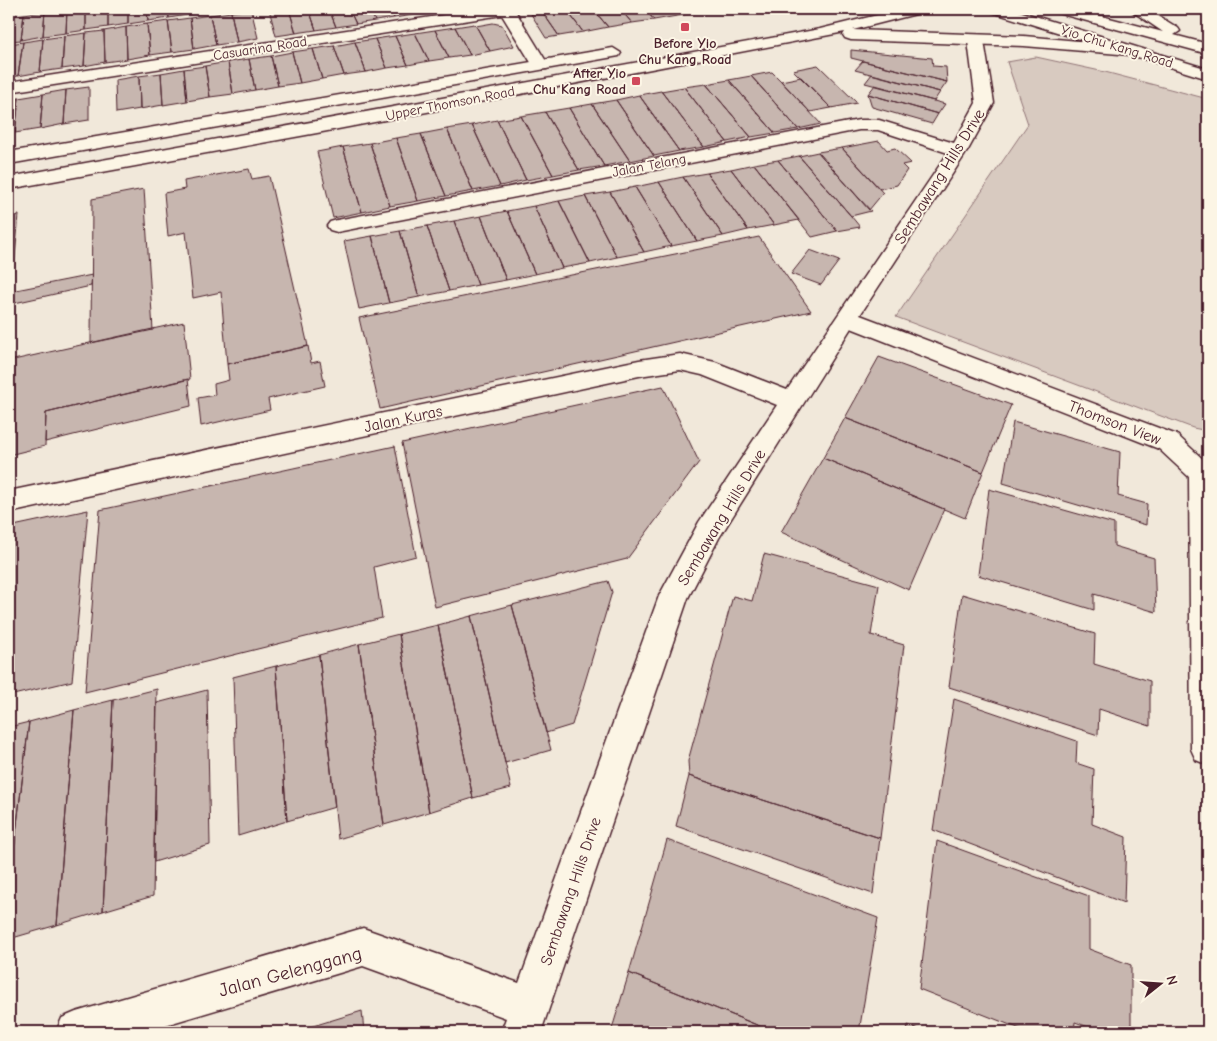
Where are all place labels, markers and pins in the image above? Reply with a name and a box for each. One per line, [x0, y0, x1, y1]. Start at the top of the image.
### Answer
marker: Before Yio Chu Kang Road [679, 21, 691, 33]
place label: Before Yio Chu Kang Road [638, 35, 732, 68]
place label: After Yio Chu Kang Road [533, 65, 626, 98]
marker: After Yio Chu Kang Road [630, 75, 642, 87]

